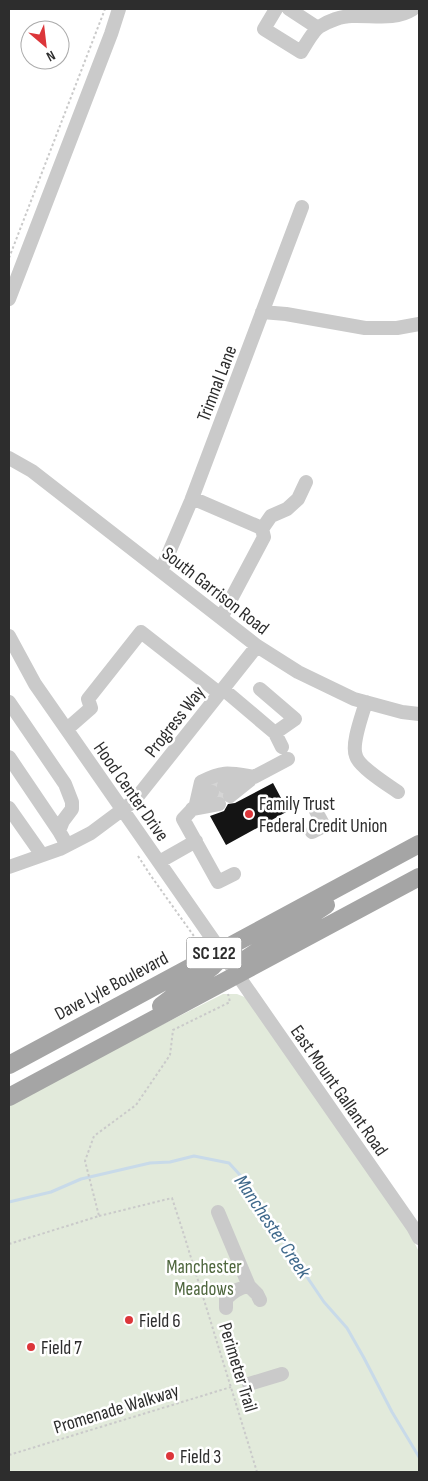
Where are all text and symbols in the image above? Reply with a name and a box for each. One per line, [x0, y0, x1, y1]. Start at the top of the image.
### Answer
north arrow [20, 20, 70, 70]
text: N [44, 47, 58, 65]
street label: Trimnal Lane [192, 342, 242, 425]
street label: South Garrison Road [157, 542, 273, 640]
street label: Progress Way [140, 681, 211, 762]
street label: Hood Center Drive [88, 738, 174, 846]
place label: Family Trust Federal Credit Union [259, 793, 387, 838]
marker: Family Trust Federal Credit Union [243, 808, 255, 820]
road number: SC 122 [186, 938, 242, 968]
street label: Dave Lyle Boulevard [51, 947, 172, 1026]
street label: East Mount Gallant Road [285, 1021, 393, 1161]
water label: Manchester Creek [229, 1170, 316, 1283]
park label: Manchester Meadows [166, 1256, 242, 1301]
place label: Field 6 [139, 1310, 180, 1333]
marker: Field 6 [123, 1314, 135, 1326]
street label: Perimeter Trail [213, 1320, 262, 1415]
place label: Field 7 [41, 1337, 82, 1360]
marker: Field 7 [25, 1341, 37, 1353]
street label: Promenade Walkway [51, 1379, 183, 1439]
place label: Field 3 [180, 1446, 221, 1469]
marker: Field 3 [164, 1450, 176, 1462]

